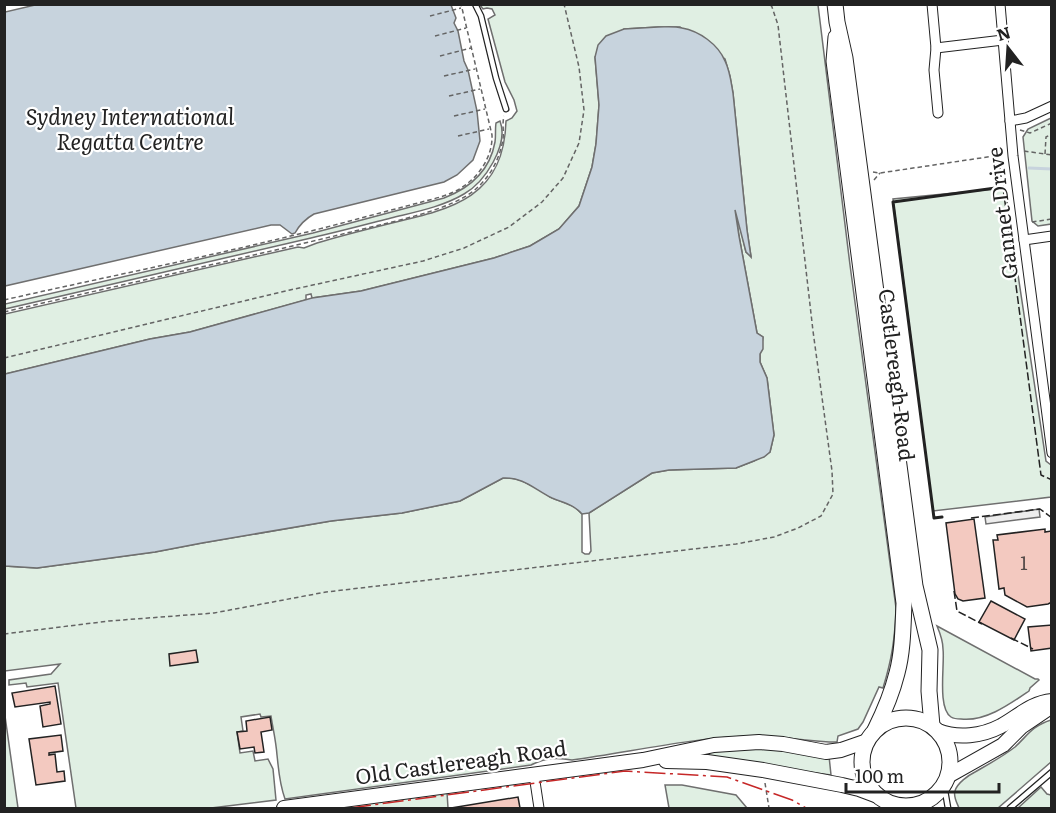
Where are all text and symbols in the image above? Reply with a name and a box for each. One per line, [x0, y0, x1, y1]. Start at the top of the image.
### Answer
north arrow [978, 18, 1038, 78]
text: N [993, 19, 1013, 46]
water label: Sydney International Regatta Centre [26, 99, 235, 157]
street label: Gannet Drive [977, 145, 1024, 281]
street label: Castlereagh Road [873, 287, 924, 463]
house number: 1 [1020, 549, 1028, 576]
street label: Old Castlereagh Road [353, 730, 568, 791]
scale bar [846, 756, 999, 794]
text: 100 m [855, 762, 904, 789]

